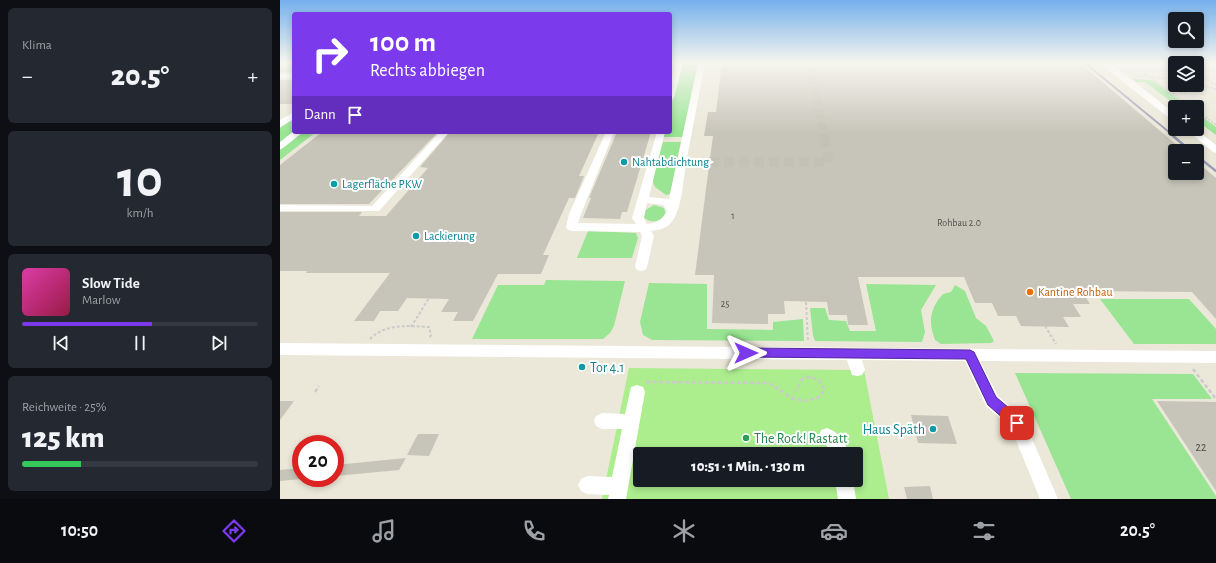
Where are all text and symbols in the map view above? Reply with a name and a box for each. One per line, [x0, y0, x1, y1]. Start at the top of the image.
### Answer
map controls [1168, 12, 1204, 180]
button: search [1168, 12, 1204, 48]
icon: right [304, 28, 356, 80]
text: 100 m [370, 29, 436, 57]
text: Klima [22, 39, 52, 52]
button: layers [1168, 56, 1204, 92]
text: 20.5° [111, 61, 169, 91]
text: Rechts abbiegen [370, 62, 485, 80]
text: − [22, 65, 33, 87]
text: + [247, 65, 258, 87]
button: + [1168, 100, 1204, 136]
icon: arrive [344, 104, 366, 126]
text: Dann [304, 107, 336, 122]
button: − [1168, 144, 1204, 180]
text: 10 [117, 154, 163, 206]
place label: Nahtabdichtung [632, 156, 709, 168]
marker: Nahtabdichtung [619, 157, 629, 167]
place label: Lagerfläche PKW [342, 178, 422, 190]
marker: Lagerfläche PKW [329, 179, 339, 189]
text: km/h [127, 207, 153, 220]
house number: 1 [731, 211, 735, 221]
house number: Rohbau 2.0 [937, 218, 981, 228]
place label: Lackierung [424, 230, 475, 242]
marker: Lackierung [411, 231, 421, 241]
text: Slow Tide [82, 276, 140, 291]
place label: Kantine Rohbau [1038, 286, 1113, 298]
marker: Kantine Rohbau [1025, 287, 1035, 297]
text: Marlow [82, 294, 120, 307]
house number: 25 [721, 299, 729, 309]
icon: previous [50, 332, 72, 354]
icon: pause [129, 332, 151, 354]
icon: next [208, 332, 230, 354]
position arrow [725, 332, 767, 374]
place label: Tor 4.1 [590, 361, 624, 375]
marker: Tor 4.1 [577, 362, 587, 372]
text: Reichweite · 25% [22, 401, 106, 414]
pin [1000, 406, 1034, 440]
icon: arrive [1006, 412, 1028, 434]
text: 125 km [22, 423, 105, 453]
place label: Haus Späth [863, 423, 925, 437]
marker: Haus Späth [928, 424, 938, 434]
place label: The Rock! Rastatt [754, 432, 848, 446]
marker: The Rock! Rastatt [741, 433, 751, 443]
speed limit sign: 20 [292, 435, 344, 487]
house number: 22 [1196, 441, 1207, 453]
text: 10:51 · 1 Min. · 130 m [691, 459, 805, 474]
icon: directions [220, 517, 248, 545]
icon: music [370, 517, 398, 545]
icon: phone [520, 517, 548, 545]
icon: climate [670, 517, 698, 545]
icon: car [820, 517, 848, 545]
icon: filters [970, 517, 998, 545]
text: 10:50 [61, 522, 98, 540]
text: 20.5° [1120, 522, 1155, 540]

